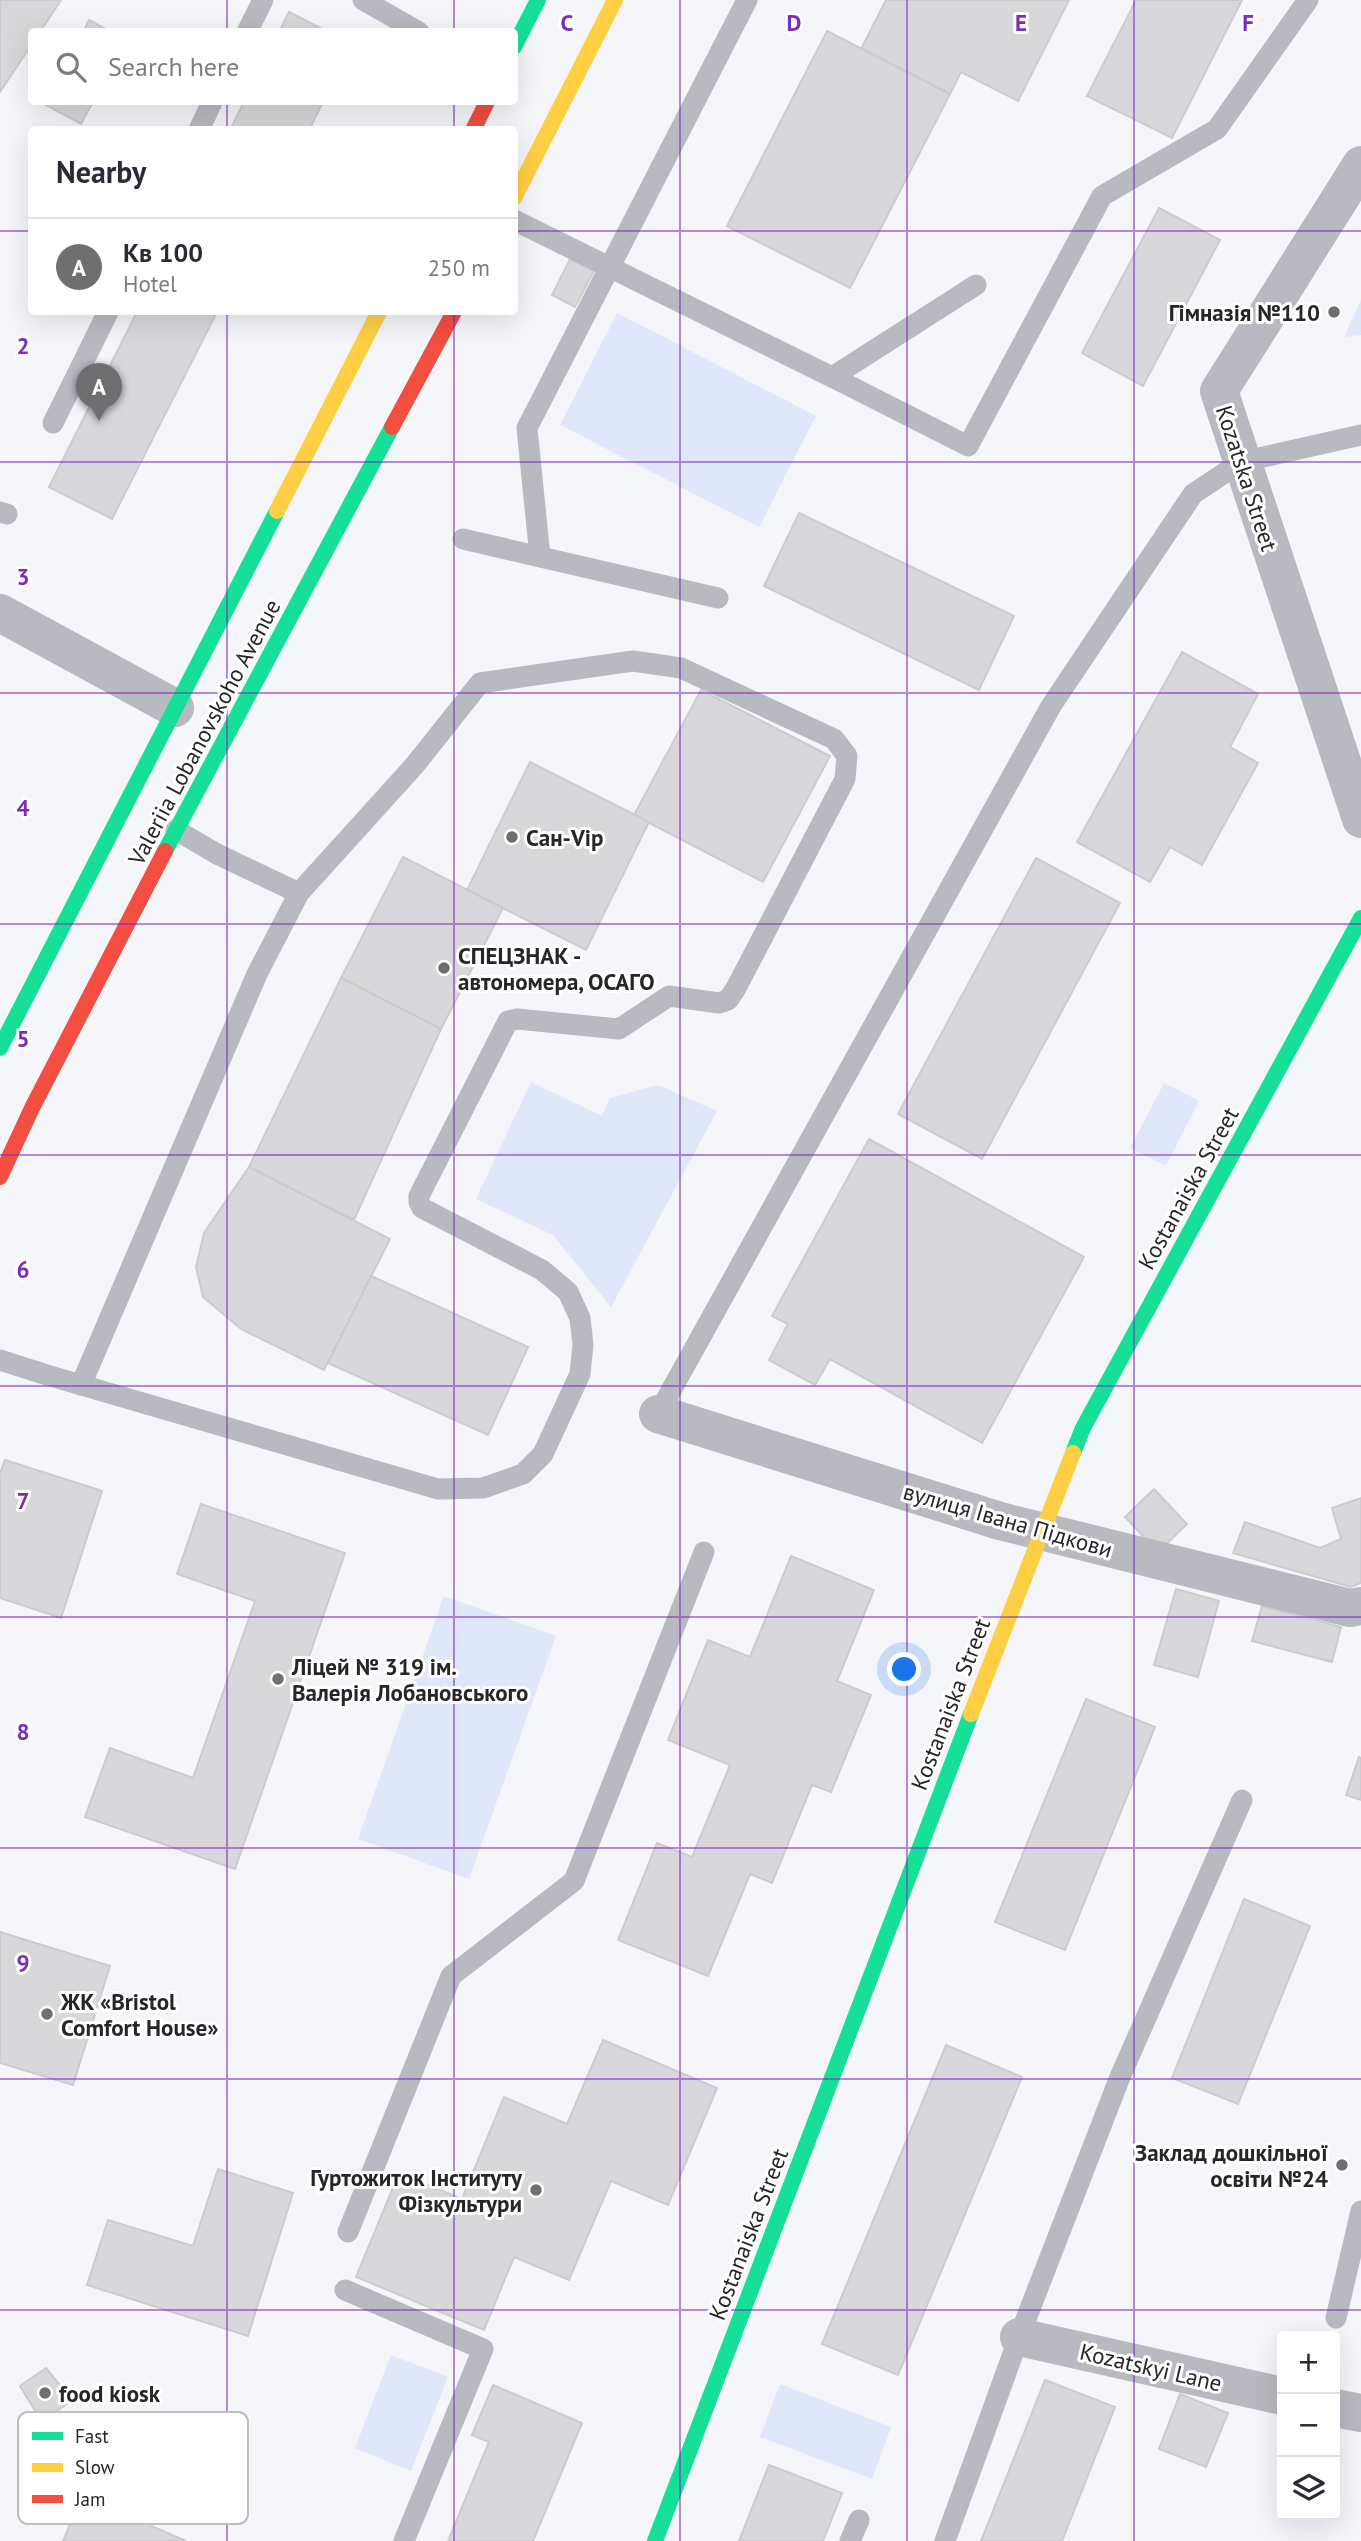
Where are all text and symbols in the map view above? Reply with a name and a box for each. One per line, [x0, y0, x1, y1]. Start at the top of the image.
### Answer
text: C [561, 8, 574, 37]
text: D [787, 8, 801, 37]
text: E [1015, 8, 1027, 37]
text: F [1242, 8, 1254, 37]
search box [28, 28, 518, 105]
icon: search [52, 48, 90, 86]
text: Search here [108, 50, 239, 83]
text: Nearby [56, 152, 146, 191]
text: Кв 100 [123, 236, 203, 269]
text: A [72, 253, 86, 282]
text: 250 m [428, 253, 490, 282]
text: Hotel [123, 269, 177, 298]
place label: Гімназія №110 [1169, 298, 1320, 327]
marker: Гімназія №110 [1326, 304, 1342, 320]
text: 2 [16, 331, 30, 360]
pin: A [76, 363, 122, 421]
street label: Kozatska Street [1210, 402, 1284, 555]
text: 3 [16, 562, 30, 591]
street label: Valeriia Lobanovskoho Avenue [121, 594, 286, 871]
text: 4 [16, 793, 30, 822]
place label: Сан-Vip [526, 823, 603, 852]
marker: Сан-Vip [504, 829, 520, 845]
place label: СПЕЦЗНАК - автономера, ОСАГО [458, 941, 655, 996]
marker: СПЕЦЗНАК - автономера, ОСАГО [436, 960, 452, 976]
text: 5 [16, 1024, 30, 1053]
street label: Kostanaiska Street [1131, 1102, 1245, 1274]
text: 6 [16, 1255, 30, 1284]
street label: вулиця Івана Підкови [900, 1476, 1116, 1564]
text: 7 [16, 1486, 30, 1515]
street label: Kostanaiska Street [904, 1614, 996, 1794]
place label: Ліцей № 319 ім. Валерія Лобановського [291, 1652, 528, 1707]
your location [887, 1652, 921, 1686]
marker: Ліцей № 319 ім. Валерія Лобановського [270, 1671, 286, 1687]
text: 8 [16, 1717, 30, 1746]
text: 9 [16, 1948, 30, 1977]
place label: ЖК «Bristol Comfort House» [60, 1987, 218, 2042]
marker: ЖК «Bristol Comfort House» [39, 2006, 55, 2022]
place label: Заклад дошкільної освіти №24 [1135, 2138, 1328, 2193]
street label: Kostanaiska Street [702, 2144, 794, 2324]
marker: Заклад дошкільної освіти №24 [1334, 2157, 1350, 2173]
place label: Гуртожиток Інституту Фізкультури [310, 2163, 523, 2218]
marker: Гуртожиток Інституту Фізкультури [528, 2182, 544, 2198]
map controls [1277, 2331, 1340, 2520]
button: + [1277, 2331, 1340, 2394]
street label: Kozatskyi Lane [1077, 2337, 1225, 2397]
place label: food kiosk [59, 2379, 161, 2408]
marker: food kiosk [37, 2385, 53, 2401]
button: − [1277, 2394, 1340, 2457]
legend [18, 2412, 248, 2524]
text: Fast [75, 2424, 109, 2448]
text: Slow [75, 2455, 115, 2479]
button: layers [1277, 2457, 1340, 2520]
text: Jam [74, 2487, 105, 2511]

